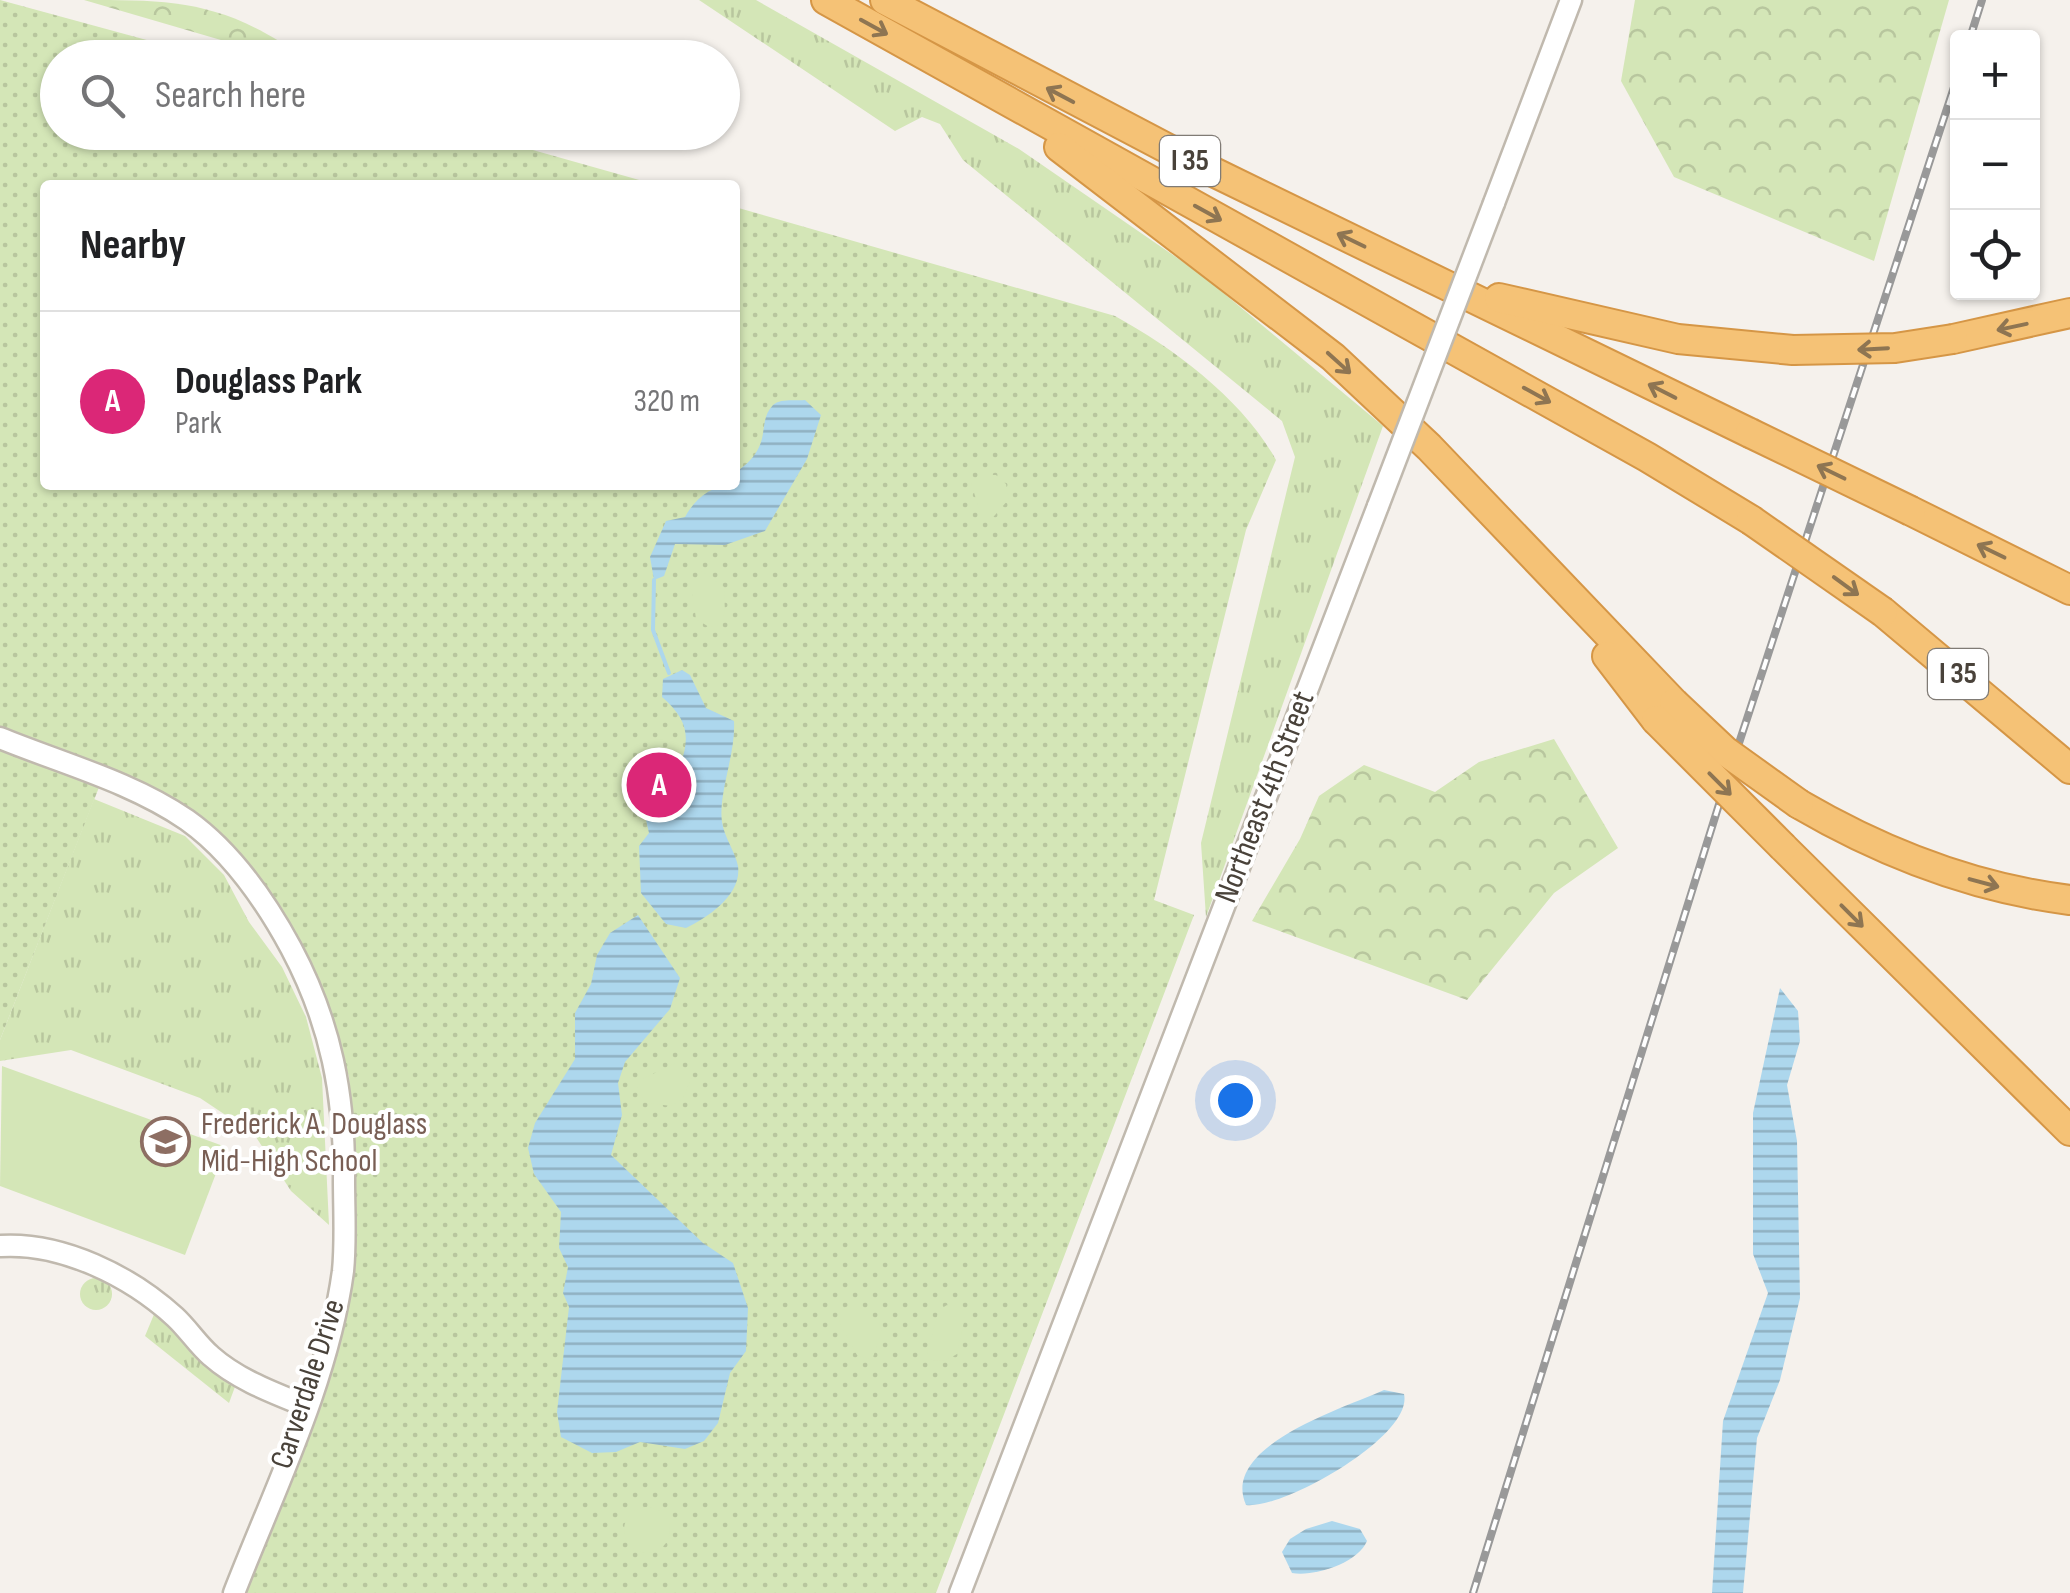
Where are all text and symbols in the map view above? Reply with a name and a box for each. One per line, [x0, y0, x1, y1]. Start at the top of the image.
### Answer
one-way arrow [859, 17, 887, 37]
map controls [1950, 30, 2040, 300]
button: + [1950, 30, 2040, 120]
search box [40, 40, 740, 150]
icon: search [75, 68, 130, 123]
text: Search here [155, 73, 306, 118]
one-way arrow [1046, 85, 1076, 104]
button: − [1950, 120, 2040, 210]
road number: I 35 [1160, 136, 1220, 186]
one-way arrow [1193, 203, 1222, 223]
button: locate [1950, 210, 2040, 300]
text: Nearby [80, 220, 186, 271]
one-way arrow [1337, 229, 1367, 248]
one-way arrow [1997, 319, 2029, 338]
one-way arrow [1858, 340, 1890, 359]
one-way arrow [1326, 351, 1351, 374]
text: Douglass Park [175, 359, 362, 404]
one-way arrow [1648, 381, 1678, 400]
text: A [105, 382, 120, 421]
text: 320 m [633, 382, 700, 421]
one-way arrow [1521, 385, 1551, 405]
text: Park [175, 404, 222, 443]
one-way arrow [1816, 462, 1846, 481]
one-way arrow [1976, 540, 2006, 559]
one-way arrow [1832, 575, 1859, 596]
road number: I 35 [1928, 649, 1988, 699]
street label: Northeast 4th Street [1207, 686, 1323, 908]
pin: A [626, 748, 692, 822]
one-way arrow [1707, 771, 1731, 795]
one-way arrow [1968, 875, 1999, 893]
one-way arrow [1840, 904, 1864, 928]
your location [1210, 1075, 1261, 1126]
place label: Frederick A. Douglass Mid-High School [201, 1105, 427, 1181]
school or university icon: Frederick A. Douglass Mid-High School [140, 1116, 192, 1168]
street label: Carverdale Drive [262, 1294, 354, 1474]

